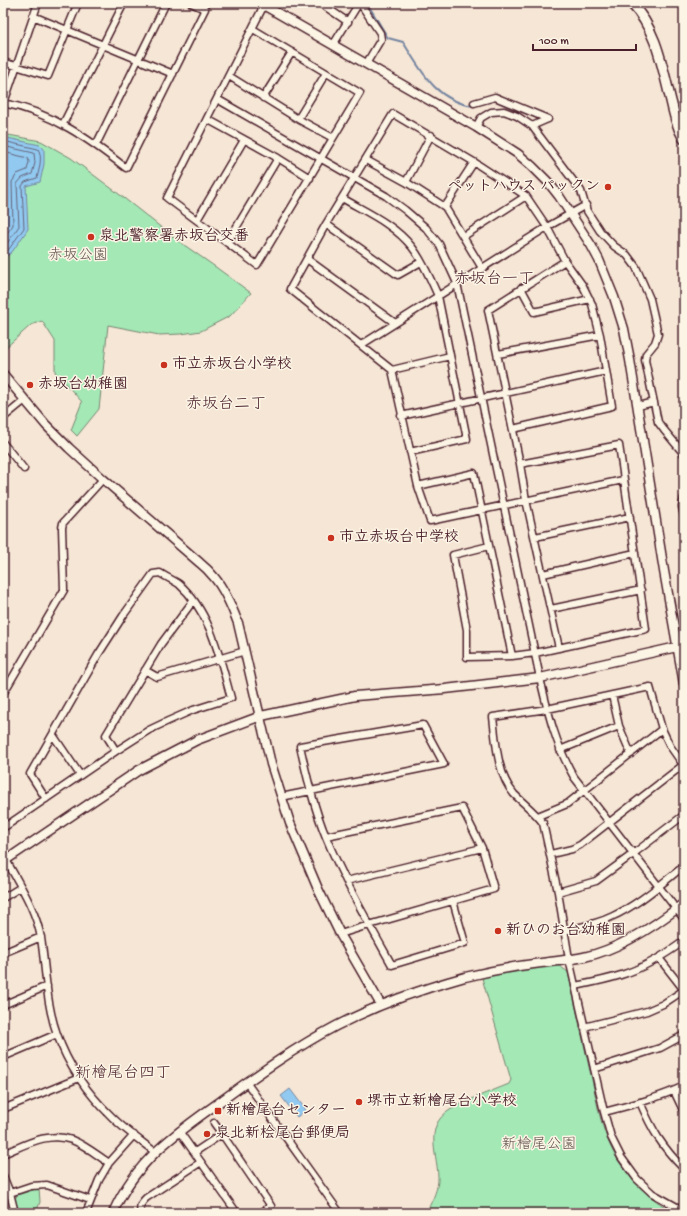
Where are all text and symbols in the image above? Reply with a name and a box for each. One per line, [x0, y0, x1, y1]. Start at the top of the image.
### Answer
scale bar [533, 26, 636, 52]
text: 100 m [538, 35, 569, 49]
place label: ペットハウス パックン [447, 178, 600, 196]
marker: ペットハウス パックン [603, 182, 613, 192]
place label: 泉北警察署赤坂台交番 [99, 227, 249, 246]
marker: 泉北警察署赤坂台交番 [86, 232, 96, 242]
park label: 赤坂公園 [48, 246, 108, 265]
district label: 赤坂台一丁 [454, 269, 534, 290]
place label: 市立赤坂台小学校 [172, 355, 292, 374]
marker: 市立赤坂台小学校 [159, 360, 169, 370]
place label: 赤坂台幼稚園 [38, 375, 128, 394]
marker: 赤坂台幼稚園 [25, 380, 35, 390]
district label: 赤坂台二丁 [186, 394, 266, 415]
place label: 市立赤坂台中学校 [339, 528, 459, 547]
marker: 市立赤坂台中学校 [326, 533, 336, 543]
place label: 新ひのお台幼稚園 [506, 921, 626, 940]
marker: 新ひのお台幼稚園 [493, 926, 503, 936]
district label: 新檜尾台四丁 [75, 1063, 171, 1084]
place label: 堺市立新檜尾台小学校 [367, 1092, 517, 1111]
marker: 堺市立新檜尾台小学校 [354, 1097, 364, 1107]
place label: 新檜尾台センター [226, 1101, 346, 1120]
marker: 新檜尾台センター [213, 1106, 223, 1116]
place label: 泉北新桧尾台郵便局 [215, 1124, 350, 1143]
marker: 泉北新桧尾台郵便局 [202, 1129, 212, 1139]
park label: 新檜尾公園 [501, 1136, 577, 1154]

